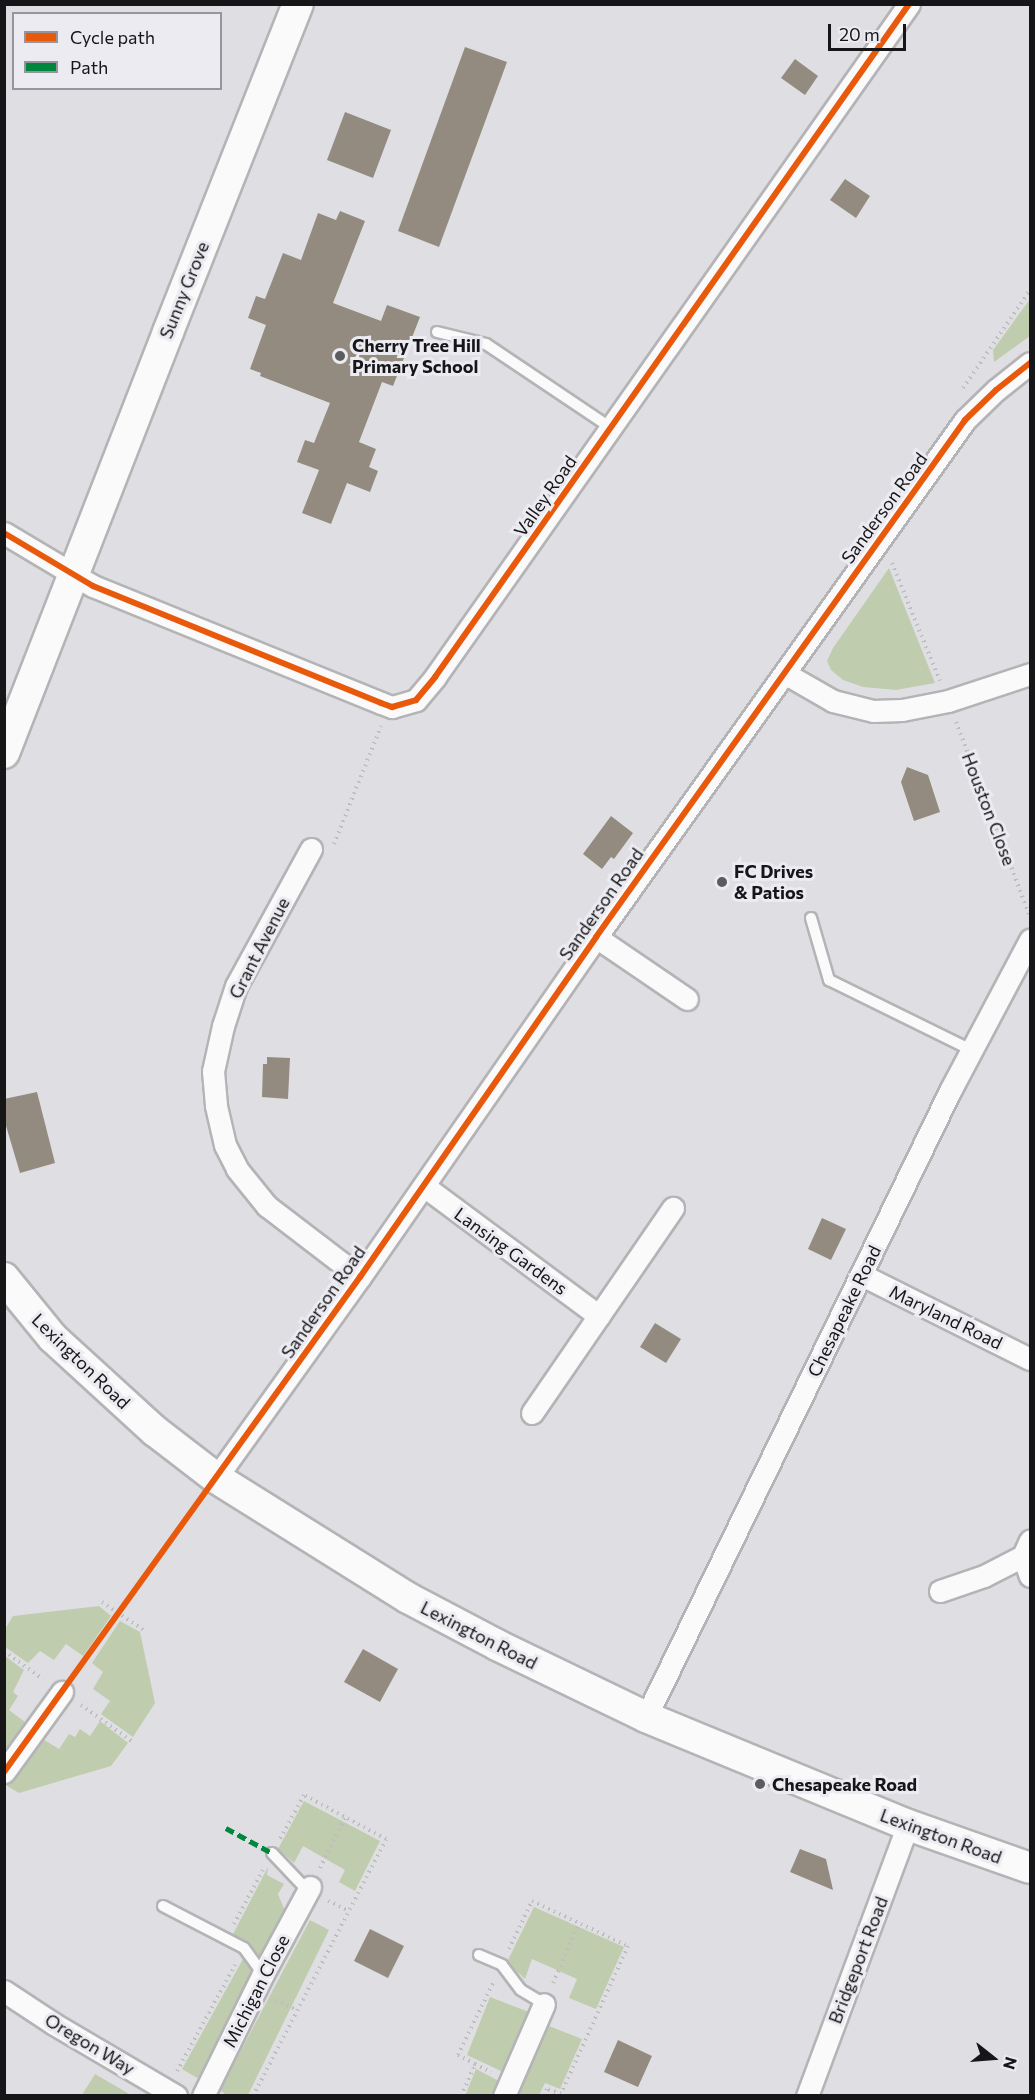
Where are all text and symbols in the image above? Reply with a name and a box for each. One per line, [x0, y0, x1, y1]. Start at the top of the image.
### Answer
legend [12, 12, 222, 90]
scale bar [831, 12, 909, 50]
text: 20 m [839, 23, 880, 45]
text: Cycle path [70, 26, 155, 48]
text: Path [70, 56, 108, 78]
street label: Sunny Grove [155, 238, 213, 342]
place label: Cherry Tree Hill Primary School [352, 335, 481, 378]
marker: Cherry Tree Hill Primary School [333, 349, 347, 363]
street label: Sanderson Road [837, 448, 931, 568]
street label: Valley Road [509, 451, 581, 541]
street label: Houston Close [958, 749, 1020, 869]
street label: Sanderson Road [554, 844, 648, 964]
place label: FC Drives & Patios [734, 861, 813, 904]
marker: FC Drives & Patios [715, 875, 729, 889]
street label: Grant Avenue [224, 894, 294, 1002]
street label: Lansing Gardens [450, 1203, 572, 1299]
street label: Sanderson Road [276, 1242, 370, 1362]
street label: Chesapeake Road [803, 1242, 885, 1380]
street label: Maryland Road [886, 1280, 1006, 1354]
street label: Lexington Road [28, 1309, 134, 1413]
street label: Lexington Road [417, 1596, 541, 1674]
place label: Chesapeake Road [772, 1773, 917, 1795]
marker: Chesapeake Road [753, 1777, 767, 1791]
street label: Lexington Road [877, 1804, 1005, 1868]
street label: Bridgeport Road [824, 1893, 892, 2027]
street label: Michigan Close [218, 1931, 294, 2051]
street label: Oregon Way [41, 2009, 139, 2079]
north arrow [963, 2028, 1023, 2088]
text: N [1000, 2055, 1022, 2072]

